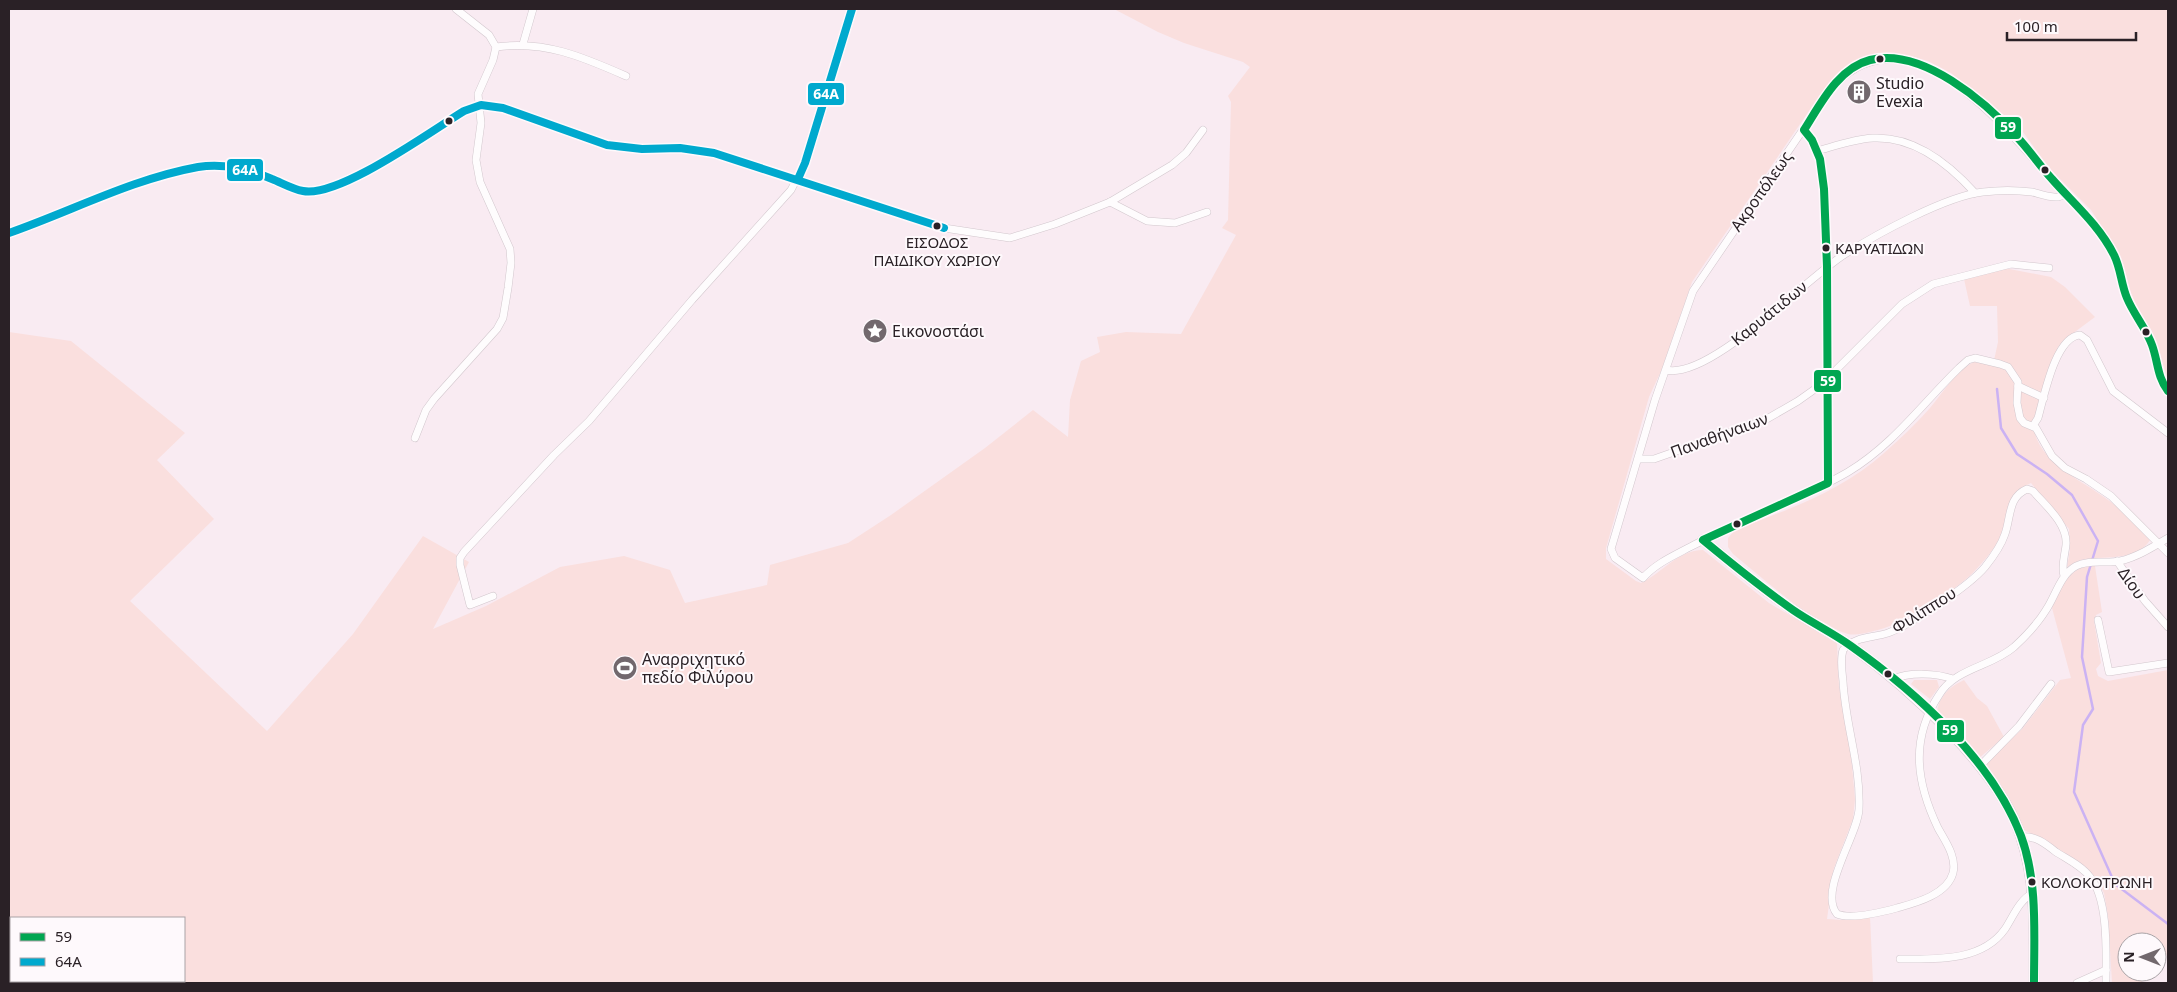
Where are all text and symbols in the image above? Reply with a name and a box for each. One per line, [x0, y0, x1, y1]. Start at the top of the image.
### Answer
scale bar [2007, 10, 2136, 42]
text: 100 m [2014, 16, 2058, 36]
unlabelled marker [1875, 54, 1885, 64]
place label: Studio Evexia [1876, 72, 1924, 112]
building icon: Studio Evexia [1846, 79, 1872, 105]
line badge: 64Α [807, 82, 845, 106]
text: 64Α [813, 84, 839, 103]
unlabelled marker [444, 116, 454, 126]
line badge: 59 [1994, 116, 2022, 140]
text: 59 [2000, 117, 2016, 136]
street label: Ακροπόλεως [1725, 146, 1797, 236]
line badge: 64Α [226, 158, 264, 182]
text: 64Α [232, 160, 258, 179]
unlabelled marker [2040, 165, 2050, 175]
marker: ΕΙΣΟΔΟΣ ΠΑΙΔΙΚΟΥ ΧΩΡΙΟΥ [932, 221, 942, 231]
place label: ΕΙΣΟΔΟΣ ΠΑΙΔΙΚΟΥ ΧΩΡΙΟΥ [873, 232, 1001, 270]
place label: ΚΑΡΥΑΤΙΔΩΝ [1835, 238, 1924, 258]
marker: ΚΑΡΥΑΤΙΔΩΝ [1821, 243, 1831, 253]
street label: Καρυάτιδων [1726, 276, 1812, 350]
place icon: Εικονοστάσι [862, 318, 888, 344]
place label: Εικονοστάσι [892, 320, 984, 342]
unlabelled marker [2141, 327, 2151, 337]
line badge: 59 [1813, 369, 1842, 393]
text: 59 [1820, 371, 1836, 390]
street label: Παναθήναιων [1667, 407, 1771, 463]
unlabelled marker [1732, 519, 1742, 529]
street label: Δίου [2113, 563, 2151, 603]
street label: Φιλίππου [1888, 582, 1960, 638]
place label: Αναρριχητικό πεδίο Φιλύρου [642, 648, 754, 688]
sports icon: Αναρριχητικό πεδίο Φιλύρου [612, 655, 638, 681]
unlabelled marker [1883, 669, 1893, 679]
line badge: 59 [1936, 719, 1965, 743]
text: 59 [1942, 720, 1958, 739]
place label: ΚΟΛΟΚΟΤΡΩΝΗ [2041, 872, 2153, 892]
marker: ΚΟΛΟΚΟΤΡΩΝΗ [2027, 877, 2037, 887]
legend [10, 917, 185, 982]
text: 59 [55, 926, 72, 946]
north arrow [2117, 932, 2167, 982]
text: 64Α [55, 951, 82, 971]
text: N [2119, 951, 2138, 963]

